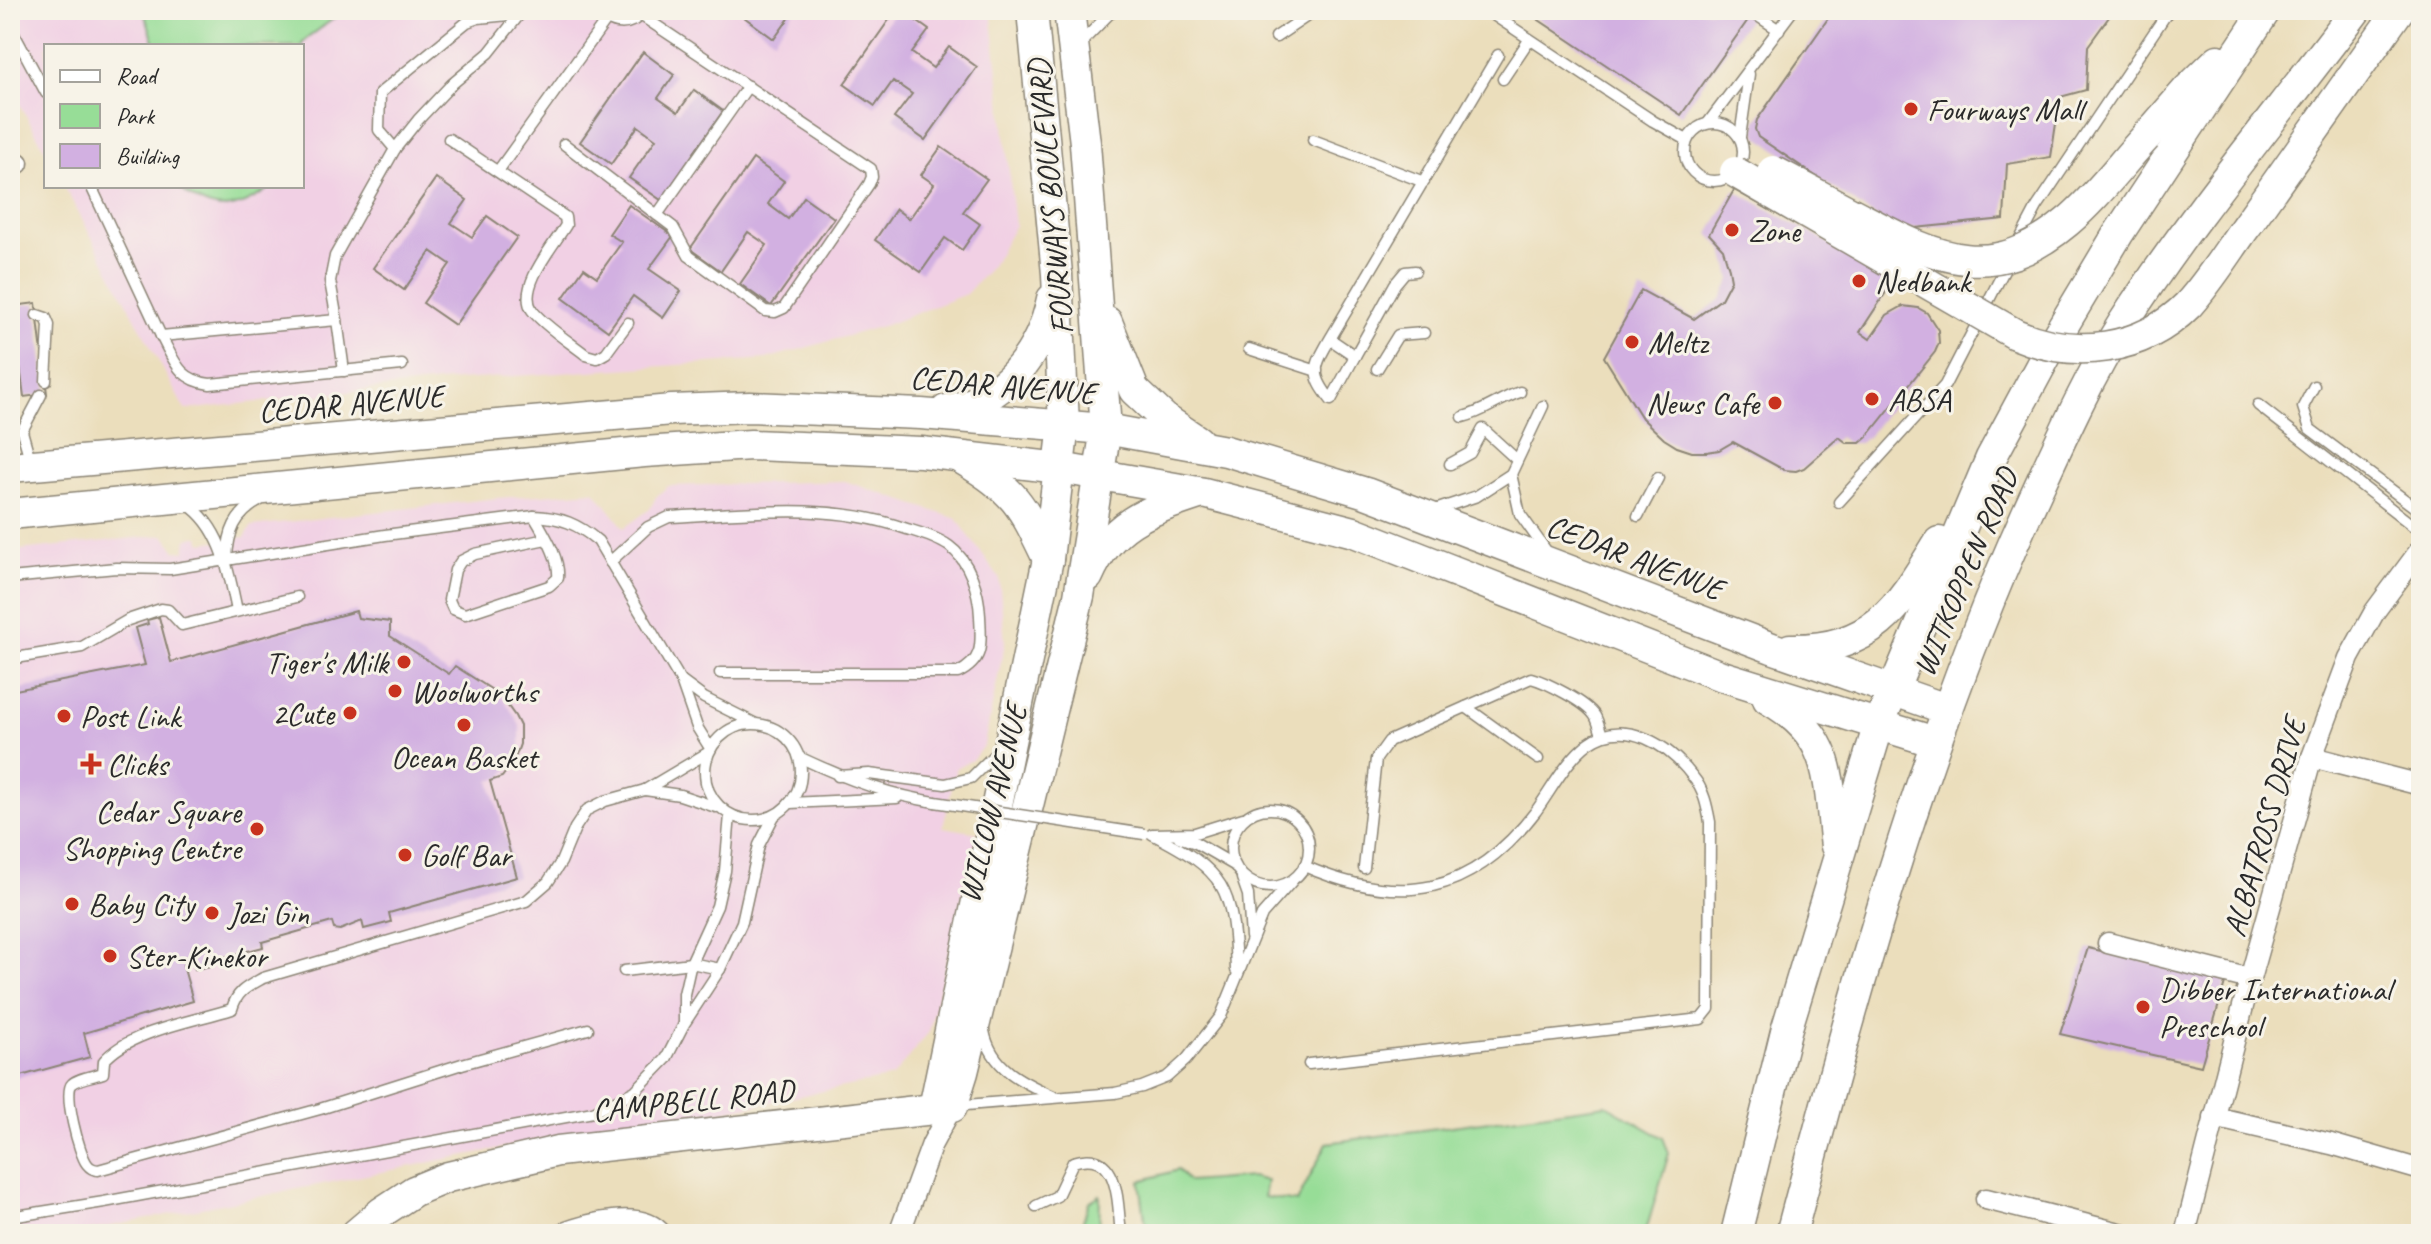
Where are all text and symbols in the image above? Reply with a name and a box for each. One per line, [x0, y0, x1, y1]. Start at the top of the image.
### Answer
legend [44, 44, 304, 188]
street label: FOURWAYS BOULEVARD [1018, 55, 1083, 336]
text: Road [116, 61, 160, 91]
place label: Fourways Mall [1927, 89, 2088, 130]
marker: Fourways Mall [1902, 100, 1920, 118]
text: Park [116, 101, 156, 131]
text: Building [116, 141, 181, 171]
place label: Zone [1748, 210, 1802, 251]
marker: Zone [1723, 221, 1741, 239]
place label: Nedbank [1875, 261, 1973, 302]
marker: Nedbank [1850, 272, 1868, 290]
place label: Meltz [1648, 322, 1710, 363]
marker: Meltz [1623, 333, 1641, 351]
street label: CEDAR AVENUE [909, 357, 1102, 414]
street label: CEDAR AVENUE [257, 375, 450, 432]
place label: ABSA [1888, 379, 1952, 420]
place label: News Cafe [1646, 383, 1762, 424]
marker: ABSA [1863, 390, 1881, 408]
marker: News Cafe [1766, 394, 1784, 412]
street label: WITKOPPEN ROAD [1903, 460, 2029, 682]
street label: CEDAR AVENUE [1541, 505, 1733, 612]
place label: Tiger's Milk [265, 642, 390, 683]
marker: Tiger's Milk [395, 653, 413, 671]
place label: Woolworths [411, 671, 541, 712]
marker: Woolworths [386, 682, 404, 700]
place label: 2Cute [272, 693, 337, 734]
street label: WILLOW AVENUE [948, 695, 1038, 907]
place label: Post Link [80, 696, 182, 737]
marker: 2Cute [341, 704, 359, 722]
marker: Post Link [55, 707, 73, 725]
street label: ALBATROSS DRIVE [2214, 709, 2317, 941]
marker: Ocean Basket [455, 716, 473, 734]
place label: Ocean Basket [391, 737, 541, 778]
place label: Clicks [107, 744, 171, 785]
marker: Clicks [82, 755, 100, 773]
place label: Cedar Square Shopping Centre [63, 791, 244, 869]
marker: Cedar Square Shopping Centre [248, 820, 266, 838]
place label: Golf Bar [421, 835, 514, 876]
marker: Golf Bar [396, 846, 414, 864]
place label: Baby City [88, 884, 197, 925]
place label: Jozi Gin [226, 893, 309, 934]
marker: Baby City [63, 895, 81, 913]
marker: Jozi Gin [203, 904, 221, 922]
place label: Ster-Kinekor [126, 936, 269, 977]
marker: Ster-Kinekor [101, 947, 119, 965]
place label: Dibber International Preschool [2159, 969, 2396, 1047]
marker: Dibber International Preschool [2134, 998, 2152, 1016]
street label: CAMPBELL ROAD [590, 1069, 798, 1131]

